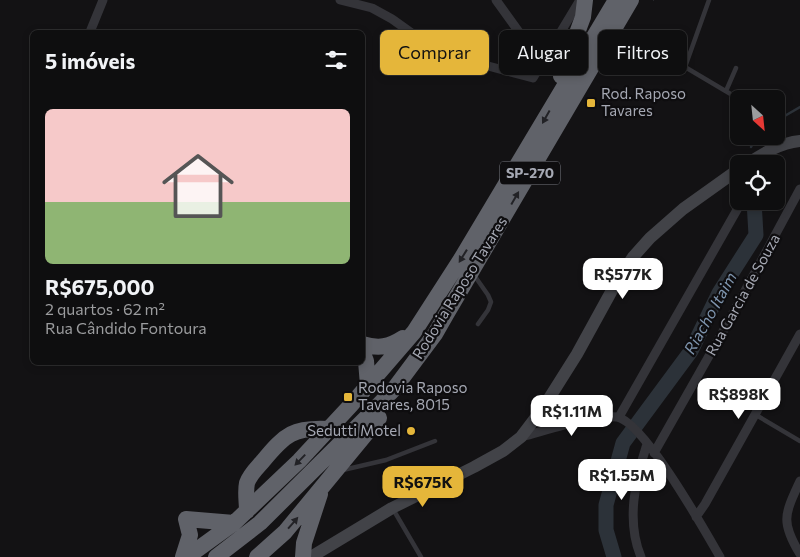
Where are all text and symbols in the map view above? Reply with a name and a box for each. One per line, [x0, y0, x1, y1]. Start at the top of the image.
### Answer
chip: Comprar [380, 30, 489, 75]
chip: Alugar [499, 30, 588, 75]
chip: Filtros [598, 30, 687, 75]
icon: filters [322, 46, 350, 74]
text: 5 imóveis [45, 48, 135, 73]
place label: Rod. Raposo Tavares [601, 84, 686, 119]
north arrow [730, 90, 785, 145]
map controls [730, 90, 785, 210]
marker: Rod. Raposo Tavares [585, 97, 597, 109]
one-way arrow [542, 110, 550, 124]
icon: home [153, 141, 243, 231]
button: locate [730, 155, 785, 210]
road number: SP-270 [500, 162, 560, 184]
one-way arrow [511, 191, 520, 205]
street label: Rodovia Raposo Tavares [408, 213, 510, 362]
street label: Rua Garcia de Souza [701, 230, 783, 359]
one-way arrow [458, 250, 467, 263]
pin: R$577K [582, 258, 664, 300]
text: R$577K [594, 264, 652, 283]
water label: Riacho Itaim [679, 269, 740, 357]
text: R$675,000 [45, 274, 155, 299]
text: 2 quartos · 62 m² [45, 299, 165, 318]
text: Rua Cândido Fontoura [45, 318, 207, 337]
place label: Rodovia Raposo Tavares, 8015 [358, 378, 468, 413]
pin: R$898K [698, 378, 780, 420]
text: R$898K [708, 384, 770, 403]
marker: Rodovia Raposo Tavares, 8015 [342, 391, 354, 403]
pin: R$1.11M [526, 394, 618, 437]
text: R$1.11M [542, 401, 602, 420]
place label: Sedutti Motel [307, 421, 401, 439]
marker: Sedutti Motel [405, 425, 417, 437]
one-way arrow [294, 454, 306, 466]
pin: R$1.55M [576, 458, 668, 501]
text: R$1.55M [589, 465, 655, 484]
pin: R$675K [382, 466, 464, 508]
text: R$675K [393, 472, 453, 491]
one-way arrow [287, 517, 298, 530]

